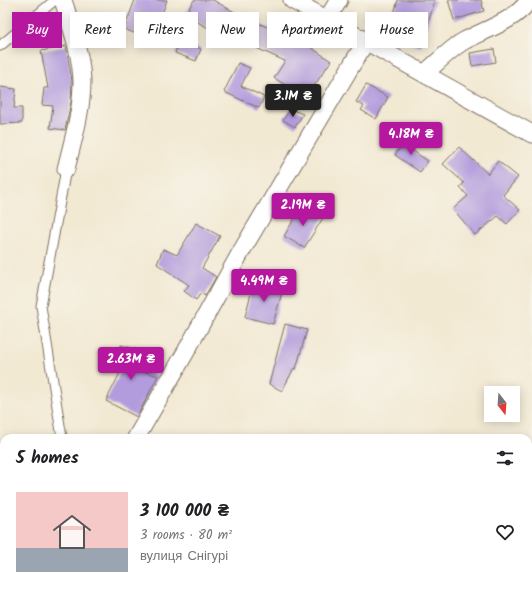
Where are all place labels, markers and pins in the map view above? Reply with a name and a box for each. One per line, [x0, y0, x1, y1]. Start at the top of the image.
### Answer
pin: 3.1M ₴ [260, 84, 326, 118]
pin: 4.18M ₴ [374, 122, 448, 156]
pin: 2.19M ₴ [266, 193, 340, 227]
pin: 4.49M ₴ [227, 269, 301, 303]
pin: 2.63M ₴ [94, 347, 168, 381]

